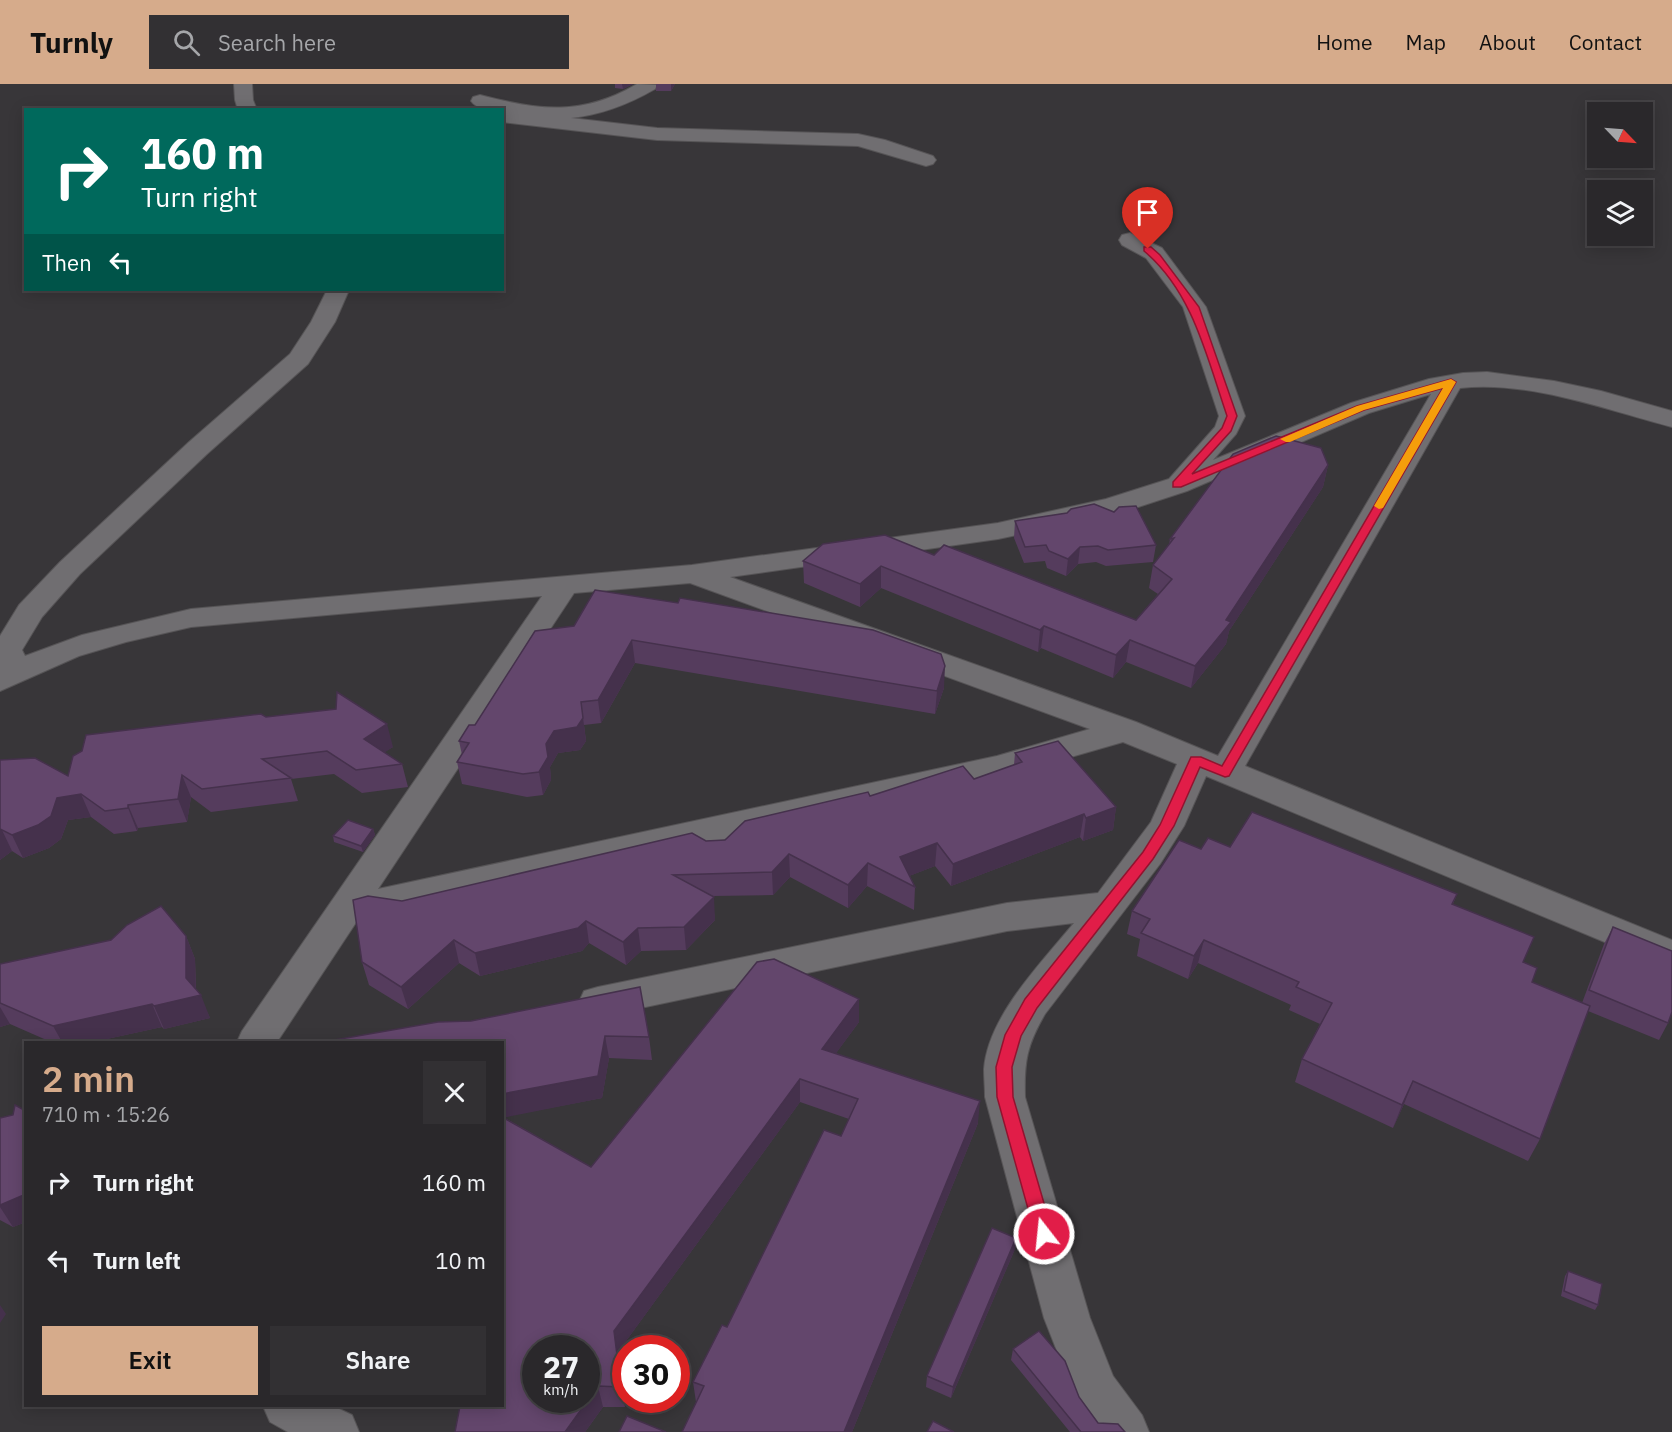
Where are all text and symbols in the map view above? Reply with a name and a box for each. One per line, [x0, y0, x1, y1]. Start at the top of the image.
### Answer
search box [149, 15, 569, 69]
text: Turnly [30, 24, 113, 61]
icon: search [170, 26, 203, 59]
text: Search here [218, 28, 336, 57]
text: Home [1316, 28, 1373, 56]
text: Map [1406, 28, 1446, 56]
text: About [1479, 28, 1536, 56]
text: Contact [1569, 28, 1642, 56]
north arrow [1587, 102, 1653, 168]
map controls [1587, 102, 1653, 246]
text: 160 m [141, 126, 264, 181]
icon: right [42, 132, 120, 210]
text: Turn right [141, 179, 258, 214]
button: layers [1587, 180, 1653, 246]
pin [1122, 187, 1173, 249]
icon: arrive [1131, 196, 1164, 229]
icon: left [104, 246, 137, 279]
text: Then [42, 248, 92, 277]
text: 2 min [42, 1055, 135, 1102]
button: close [423, 1061, 486, 1124]
text: 710 m · 15:26 [42, 1101, 170, 1128]
icon: right [42, 1166, 75, 1199]
text: Turn right [93, 1168, 194, 1197]
text: 160 m [422, 1168, 486, 1197]
position arrow [1012, 1202, 1076, 1266]
icon: left [42, 1244, 75, 1277]
text: Turn left [93, 1246, 181, 1275]
text: 10 m [435, 1246, 486, 1275]
button: Exit [42, 1326, 258, 1395]
button: Share [270, 1326, 486, 1395]
speed limit sign: 30 [612, 1335, 690, 1413]
text: 27 [543, 1347, 579, 1386]
text: km/h [543, 1380, 579, 1399]

